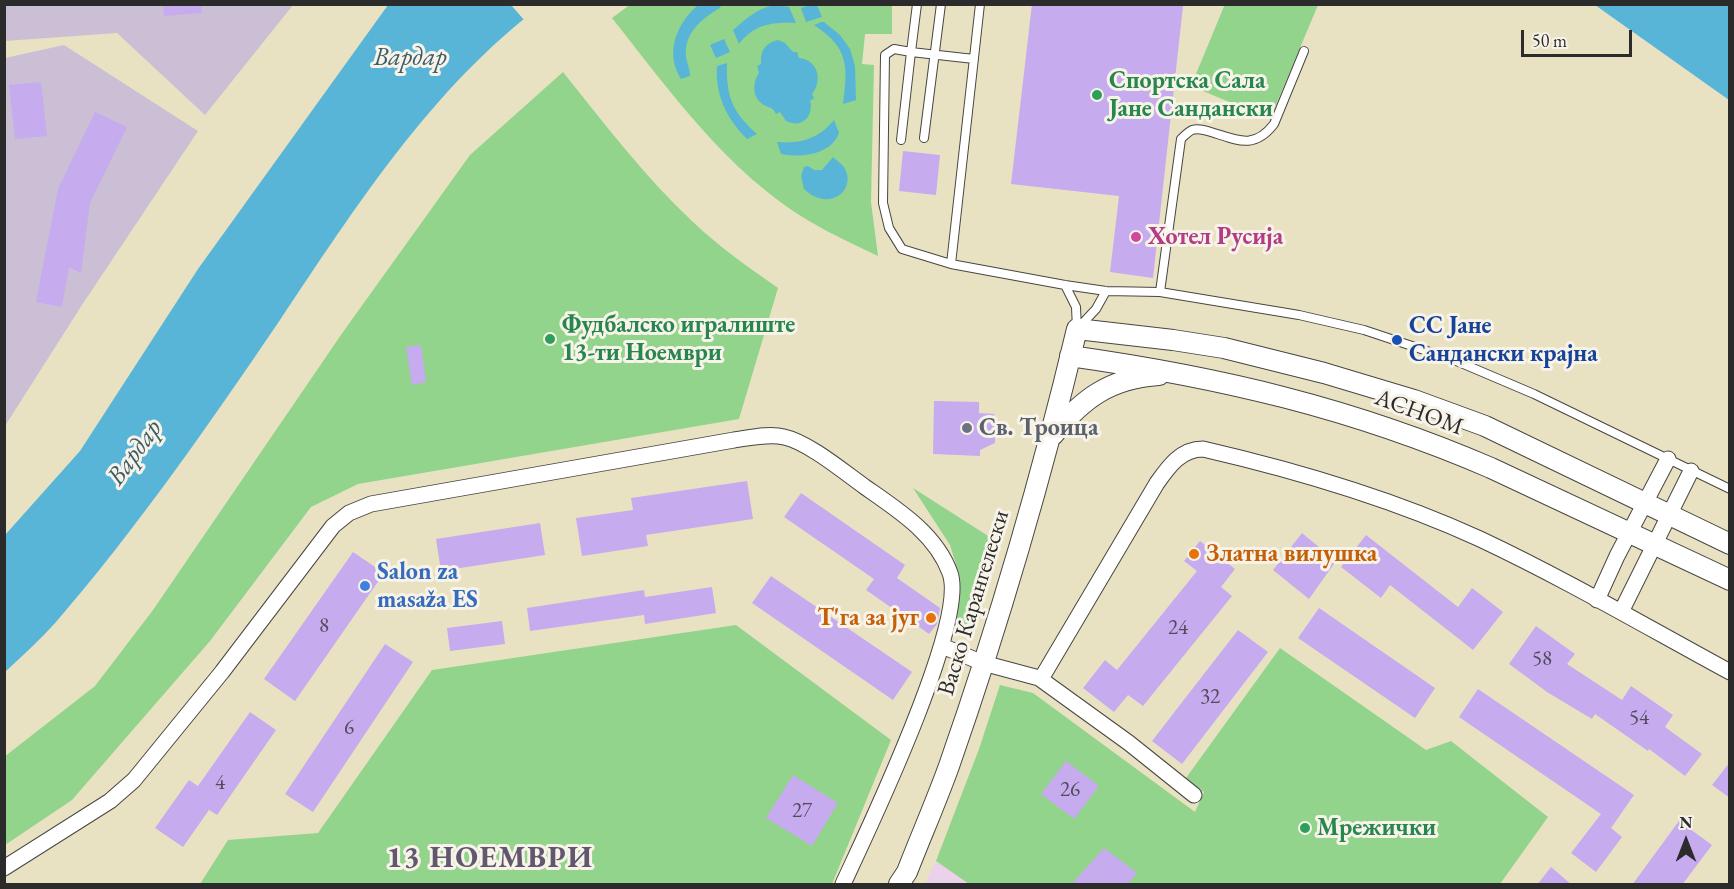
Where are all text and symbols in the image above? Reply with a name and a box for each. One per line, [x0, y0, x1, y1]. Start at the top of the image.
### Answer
scale bar [1524, 18, 1635, 56]
text: 50 m [1532, 29, 1567, 52]
water label: Вардар [373, 42, 447, 74]
place label: Спортска Сала Јане Сандански [1109, 67, 1273, 123]
marker: Спортска Сала Јане Сандански [1090, 88, 1104, 102]
place label: Хотел Русија [1148, 223, 1283, 251]
marker: Хотел Русија [1129, 230, 1143, 244]
place label: Фудбалско игралиште 13-ти Ноември [562, 311, 795, 367]
place label: СС Јане Сандански крајна [1409, 312, 1598, 368]
marker: Фудбалско игралиште 13-ти Ноември [543, 332, 557, 346]
marker: СС Јане Сандански крајна [1390, 333, 1404, 347]
street label: АСНОМ [1371, 384, 1467, 442]
water label: Вардар [101, 414, 169, 492]
place label: Св. Троица [979, 414, 1098, 442]
marker: Св. Троица [960, 421, 974, 435]
street label: Васко Карангелески [932, 507, 1016, 699]
place label: Златна вилушка [1206, 540, 1377, 568]
marker: Златна вилушка [1187, 547, 1201, 561]
place label: Salon za masaža ES [377, 558, 478, 614]
marker: Salon za masaža ES [358, 579, 372, 593]
place label: Т'га за југ [817, 604, 919, 632]
marker: Т'га за југ [924, 611, 938, 625]
house number: 8 [319, 613, 329, 639]
house number: 24 [1168, 615, 1188, 641]
house number: 58 [1532, 646, 1552, 672]
house number: 32 [1200, 684, 1220, 710]
house number: 54 [1629, 705, 1649, 731]
house number: 6 [344, 715, 354, 741]
house number: 4 [215, 770, 225, 796]
house number: 26 [1060, 777, 1080, 803]
house number: 27 [792, 798, 812, 824]
north arrow [1656, 811, 1716, 871]
text: N [1680, 812, 1692, 833]
place label: Мрежички [1317, 814, 1436, 842]
marker: Мрежички [1298, 821, 1312, 835]
district label: 13 НОЕМВРИ [386, 841, 594, 877]

